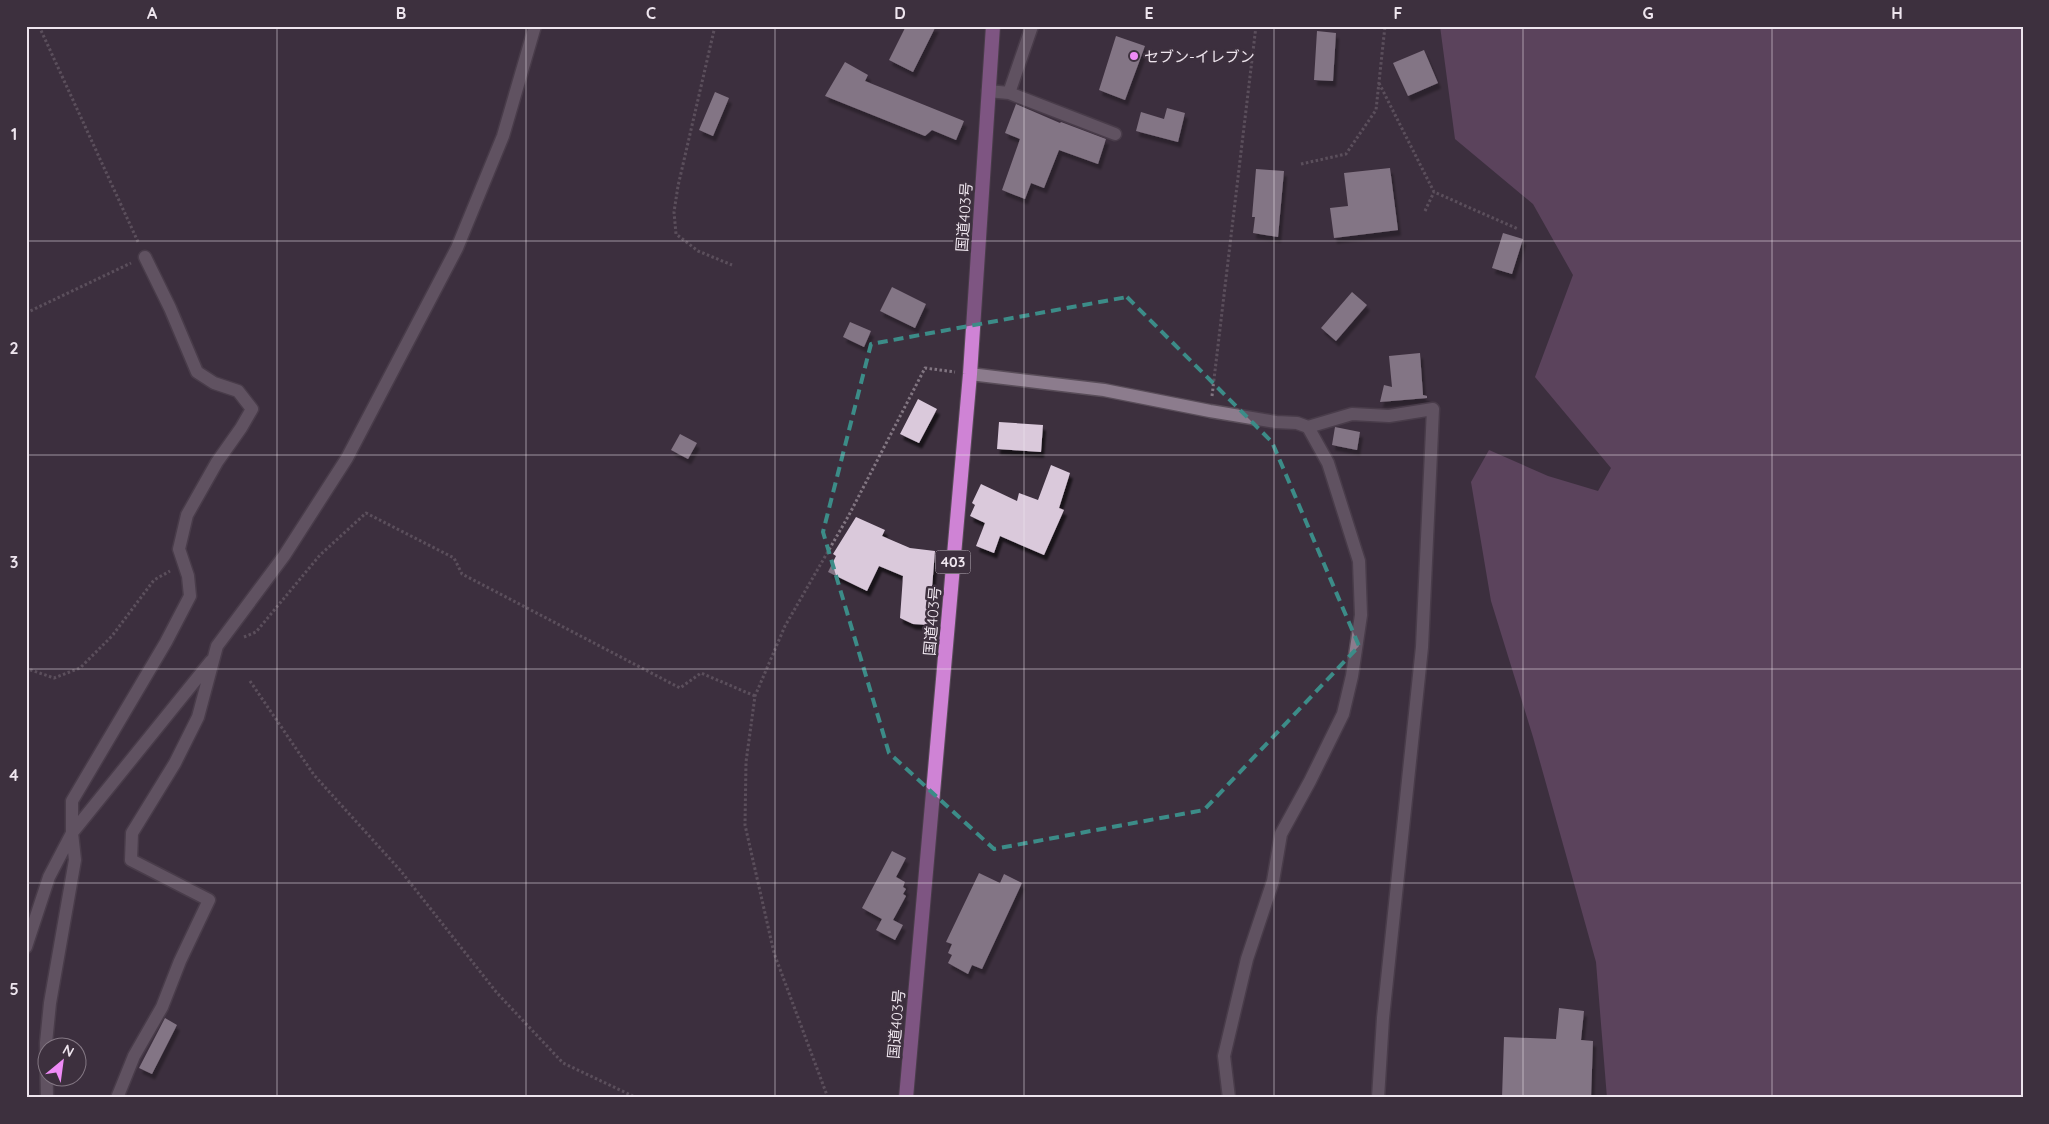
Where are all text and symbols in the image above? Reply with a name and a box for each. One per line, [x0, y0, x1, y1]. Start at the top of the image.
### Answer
text: A [147, 3, 158, 23]
text: B [396, 3, 406, 23]
text: C [646, 3, 656, 23]
text: D [894, 3, 906, 23]
text: E [1144, 3, 1154, 23]
text: F [1394, 3, 1403, 23]
text: G [1642, 3, 1654, 23]
text: H [1891, 3, 1903, 23]
place label: セブン-イレブン [1144, 47, 1255, 66]
marker: セブン-イレブン [1128, 50, 1140, 62]
text: 1 [11, 124, 17, 144]
street label: 国道403号 [952, 182, 976, 252]
text: 2 [9, 338, 19, 358]
road number: 403 [936, 550, 970, 574]
text: 3 [10, 552, 18, 572]
street label: 国道403号 [919, 585, 945, 657]
text: 4 [9, 765, 19, 785]
text: 5 [9, 979, 19, 999]
street label: 国道403号 [883, 988, 909, 1060]
north arrow [38, 1036, 88, 1086]
text: N [59, 1040, 77, 1061]

